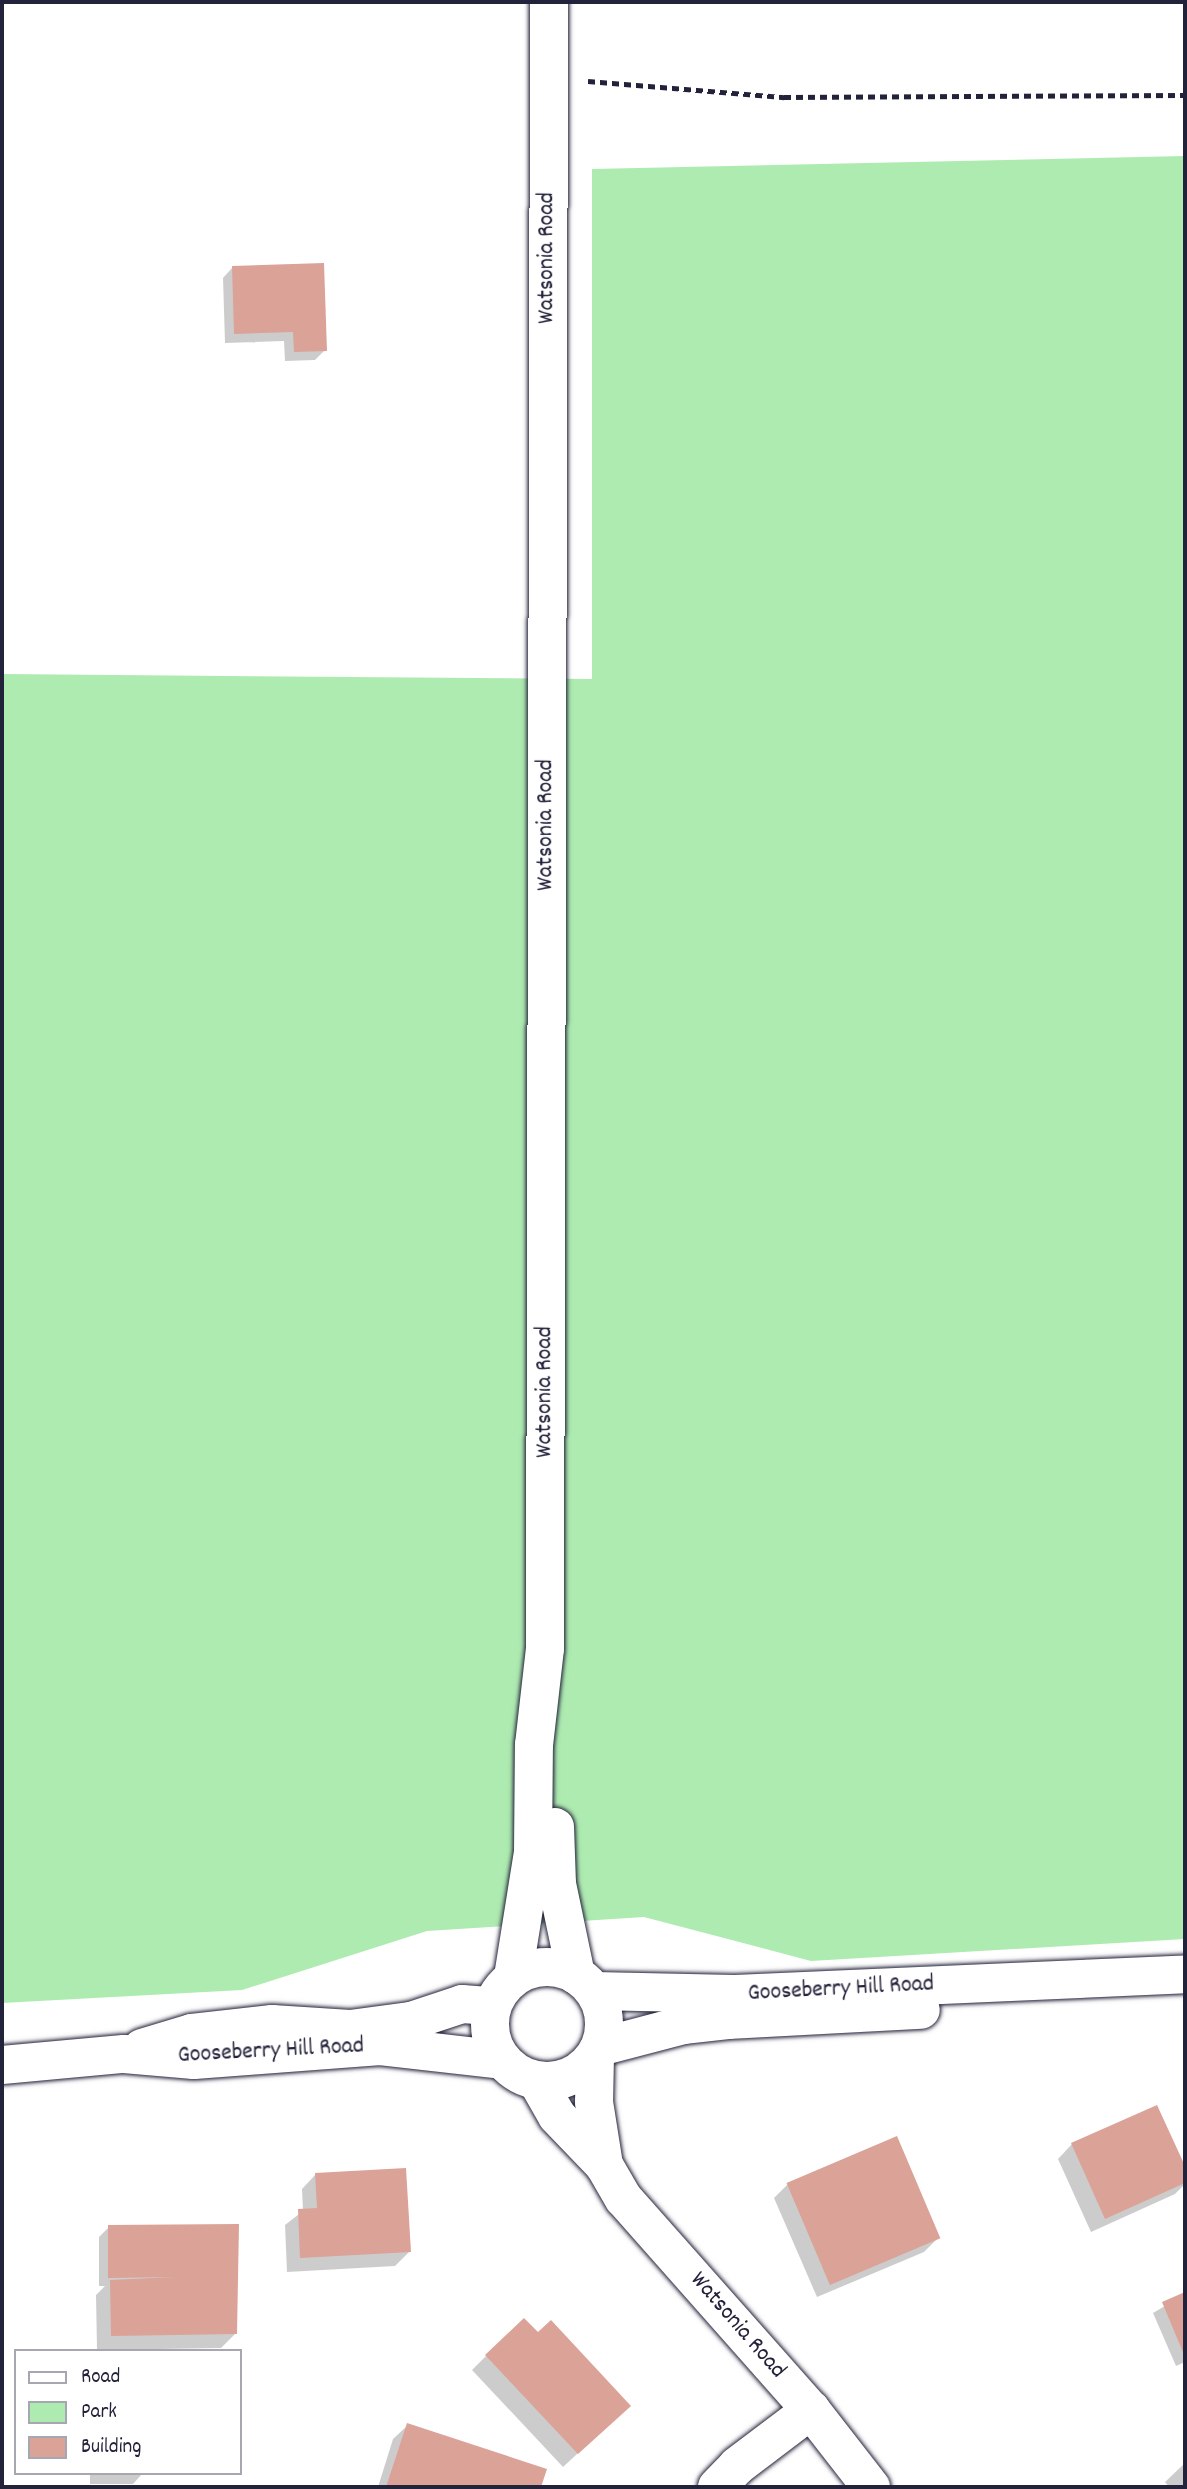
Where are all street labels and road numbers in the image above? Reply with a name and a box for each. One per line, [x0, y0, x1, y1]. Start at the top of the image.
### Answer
street label: Watsonia Road [534, 192, 562, 324]
street label: Watsonia Road [533, 759, 561, 891]
street label: Watsonia Road [532, 1326, 560, 1458]
street label: Gooseberry Hill Road [747, 1971, 935, 2009]
street label: Gooseberry Hill Road [177, 2033, 365, 2071]
street label: Watsonia Road [683, 2267, 791, 2385]

